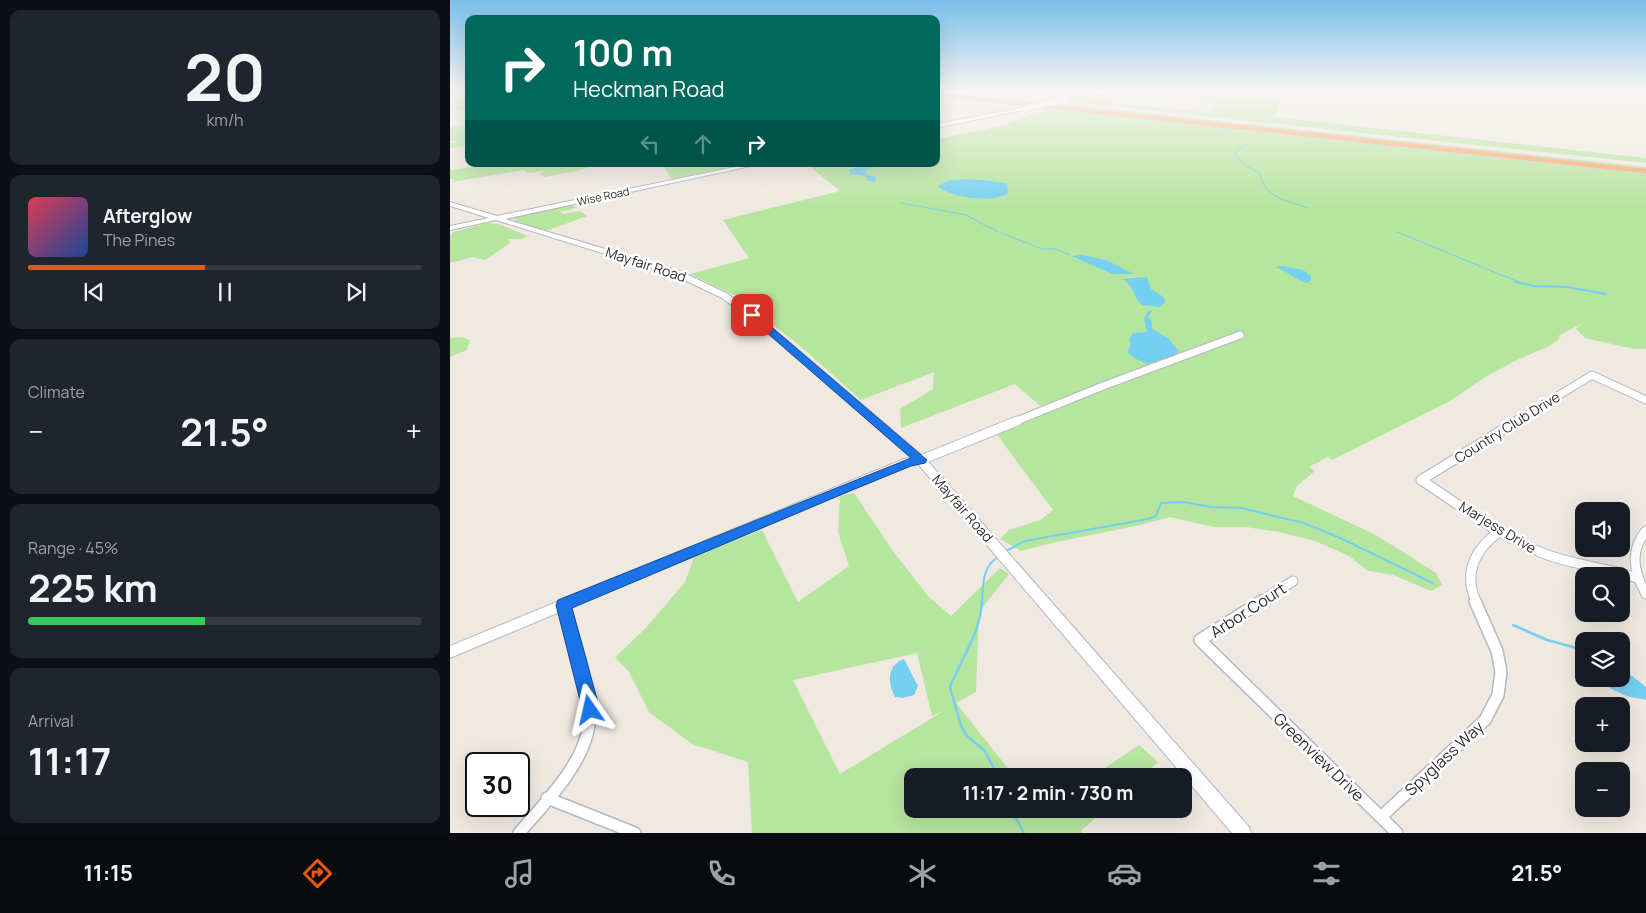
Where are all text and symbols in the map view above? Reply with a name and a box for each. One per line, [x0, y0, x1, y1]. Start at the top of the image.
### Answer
text: 100 m [573, 29, 673, 77]
text: 20 [184, 32, 266, 121]
icon: right [490, 35, 555, 100]
text: Heckman Road [573, 74, 725, 104]
text: km/h [206, 109, 244, 131]
icon: left [636, 130, 664, 158]
icon: ahead [689, 130, 717, 158]
icon: right [742, 130, 770, 158]
street label: Wise Road [575, 183, 631, 209]
text: Afterglow [103, 203, 192, 229]
text: The Pines [103, 229, 175, 251]
street label: Mayfair Road [603, 242, 689, 286]
icon: previous [80, 278, 108, 306]
icon: pause [211, 278, 239, 306]
icon: next [342, 278, 370, 306]
pin [731, 294, 773, 336]
icon: arrive [738, 301, 766, 329]
text: Climate [28, 381, 85, 403]
street label: Country Club Drive [1451, 387, 1563, 467]
text: 21.5° [180, 405, 269, 457]
text: − [28, 412, 43, 450]
text: + [406, 412, 422, 450]
street label: Mayfair Road [928, 470, 998, 546]
street label: Marjess Drive [1456, 497, 1540, 557]
map controls [1575, 502, 1630, 817]
button: sound [1575, 502, 1630, 557]
text: Range · 45% [28, 537, 118, 559]
text: 225 km [28, 561, 158, 613]
button: search [1575, 567, 1630, 622]
street label: Arbor Court [1206, 577, 1290, 643]
button: layers [1575, 632, 1630, 687]
position arrow [563, 683, 615, 735]
button: + [1575, 697, 1630, 752]
street label: Greenview Drive [1269, 708, 1369, 806]
text: Arrival [28, 710, 74, 732]
street label: Spyglass Way [1400, 715, 1489, 800]
text: 11:17 [28, 734, 111, 786]
speed limit sign: 30 [465, 752, 530, 817]
button: − [1575, 762, 1630, 817]
text: 11:17 · 2 min · 730 m [963, 780, 1133, 806]
icon: directions [300, 856, 335, 891]
icon: music [502, 856, 537, 891]
icon: phone [704, 856, 739, 891]
icon: climate [905, 856, 940, 891]
icon: car [1107, 856, 1142, 891]
icon: filters [1309, 856, 1344, 891]
text: 11:15 [83, 858, 133, 888]
text: 21.5° [1511, 858, 1562, 888]

